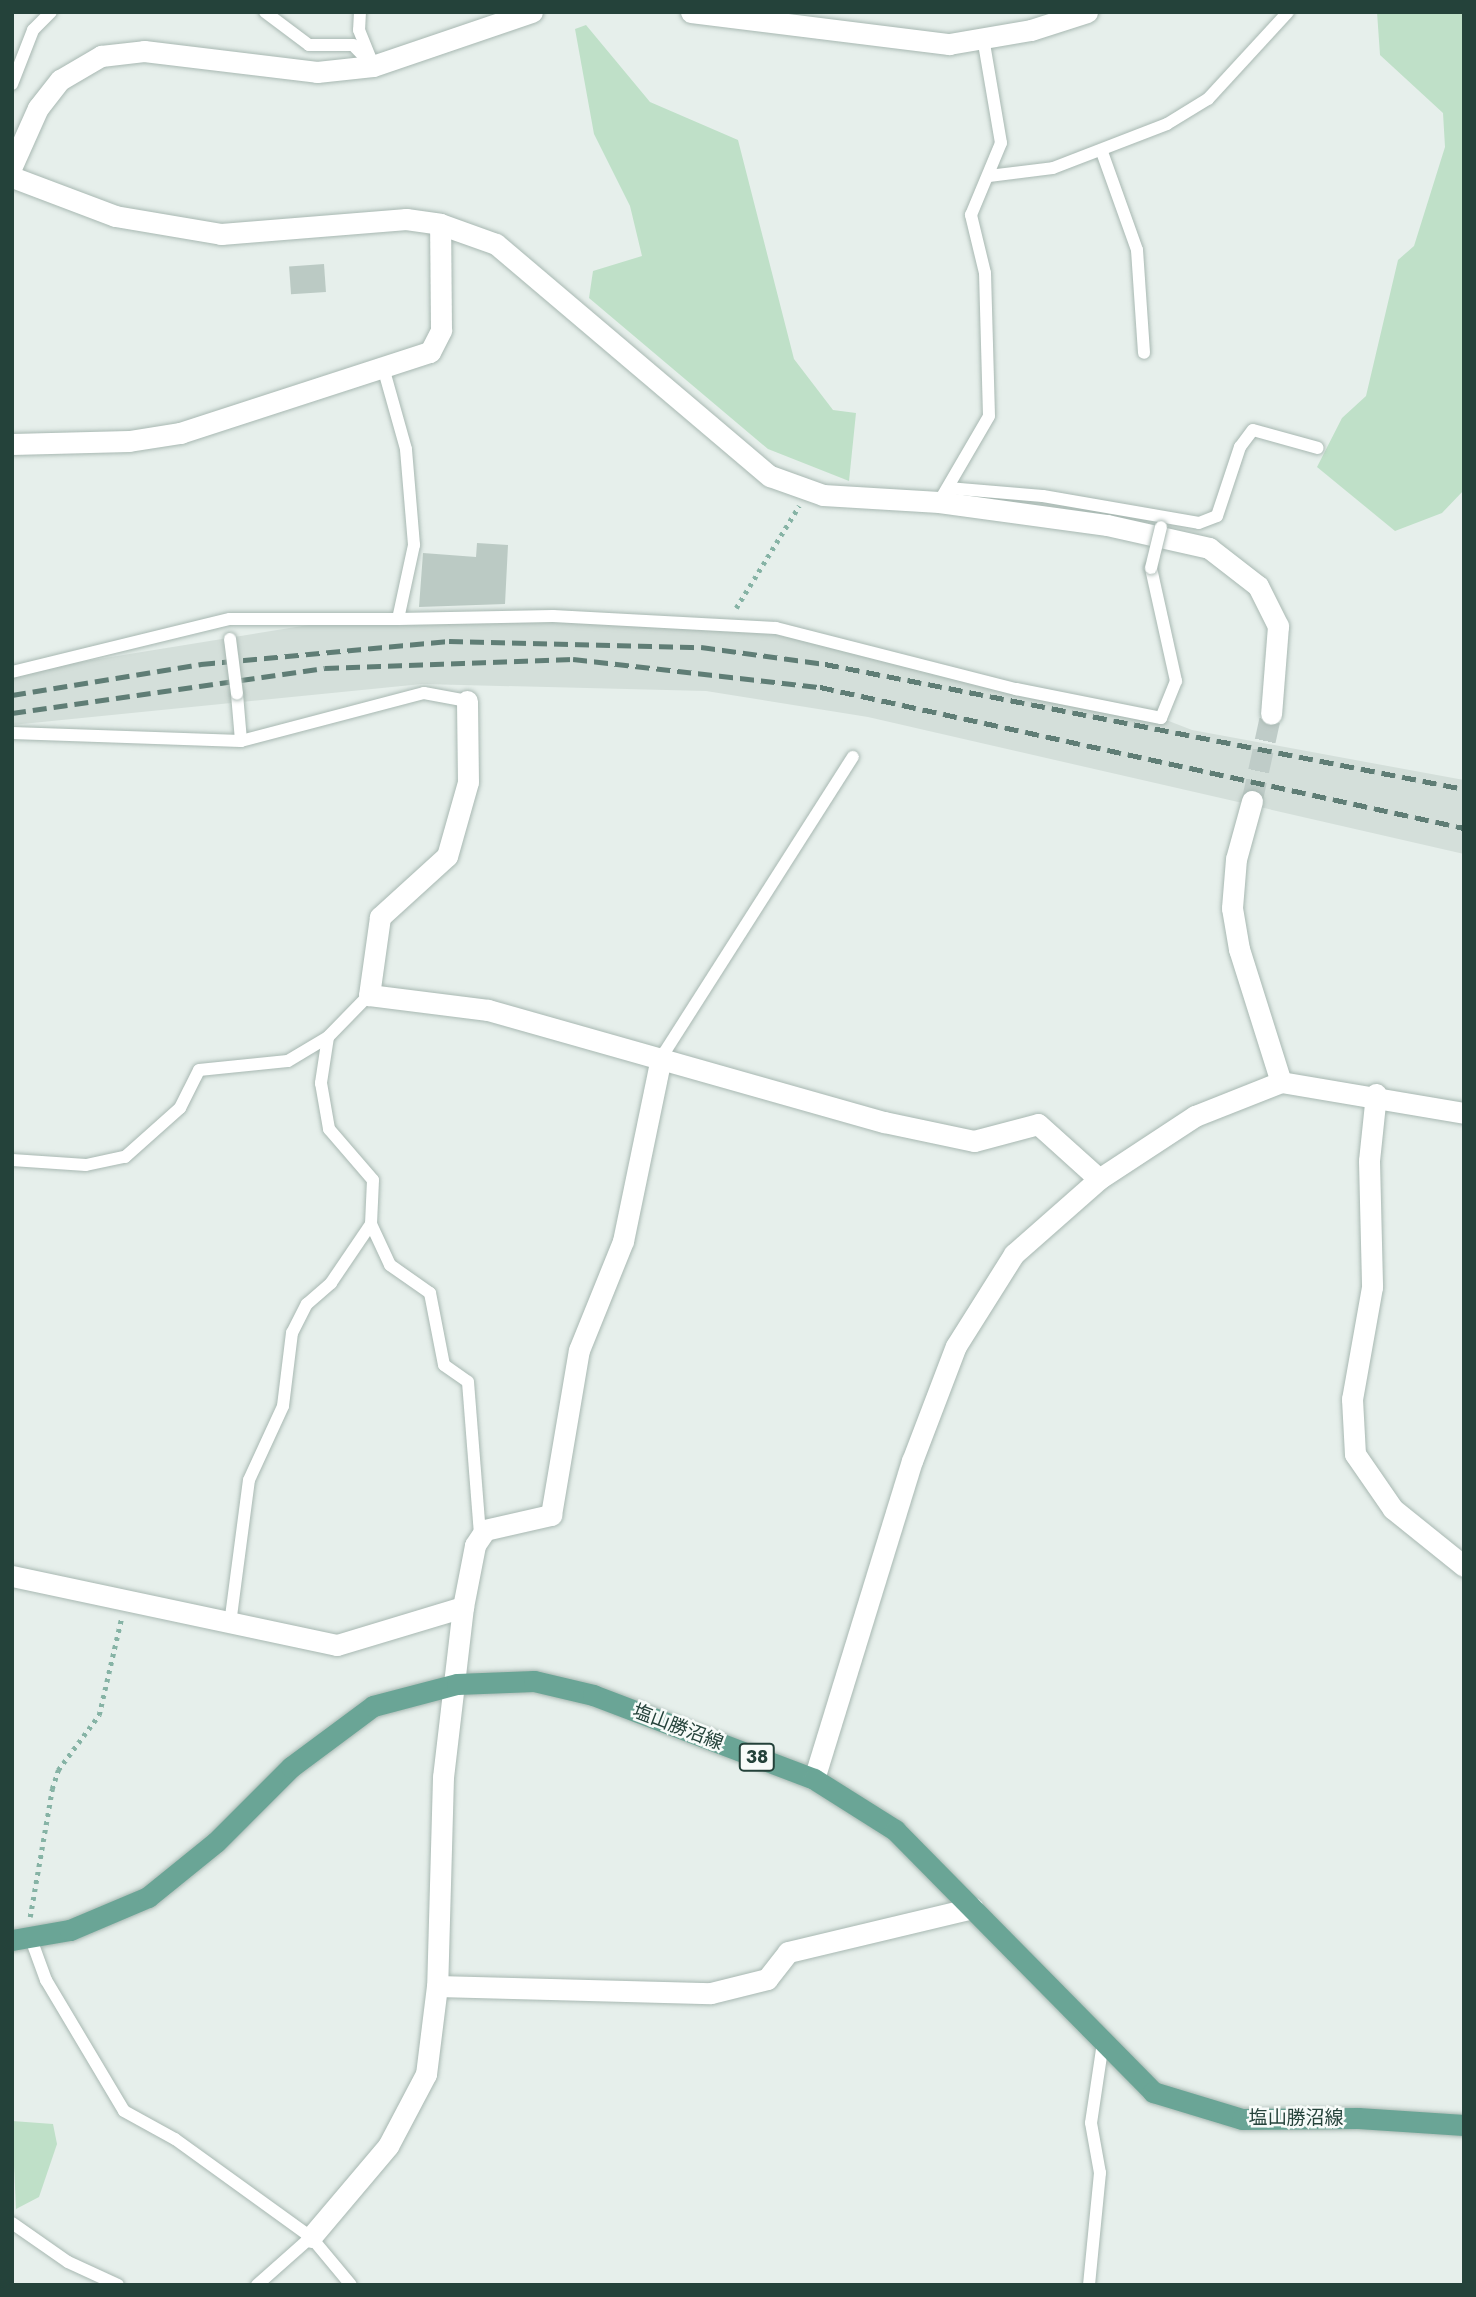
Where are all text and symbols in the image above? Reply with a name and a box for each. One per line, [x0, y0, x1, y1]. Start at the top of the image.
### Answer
street label: 塩山勝沼線 [630, 1699, 726, 1755]
road number: 38 [738, 1742, 776, 1772]
street label: 塩山勝沼線 [1249, 2107, 1343, 2129]

